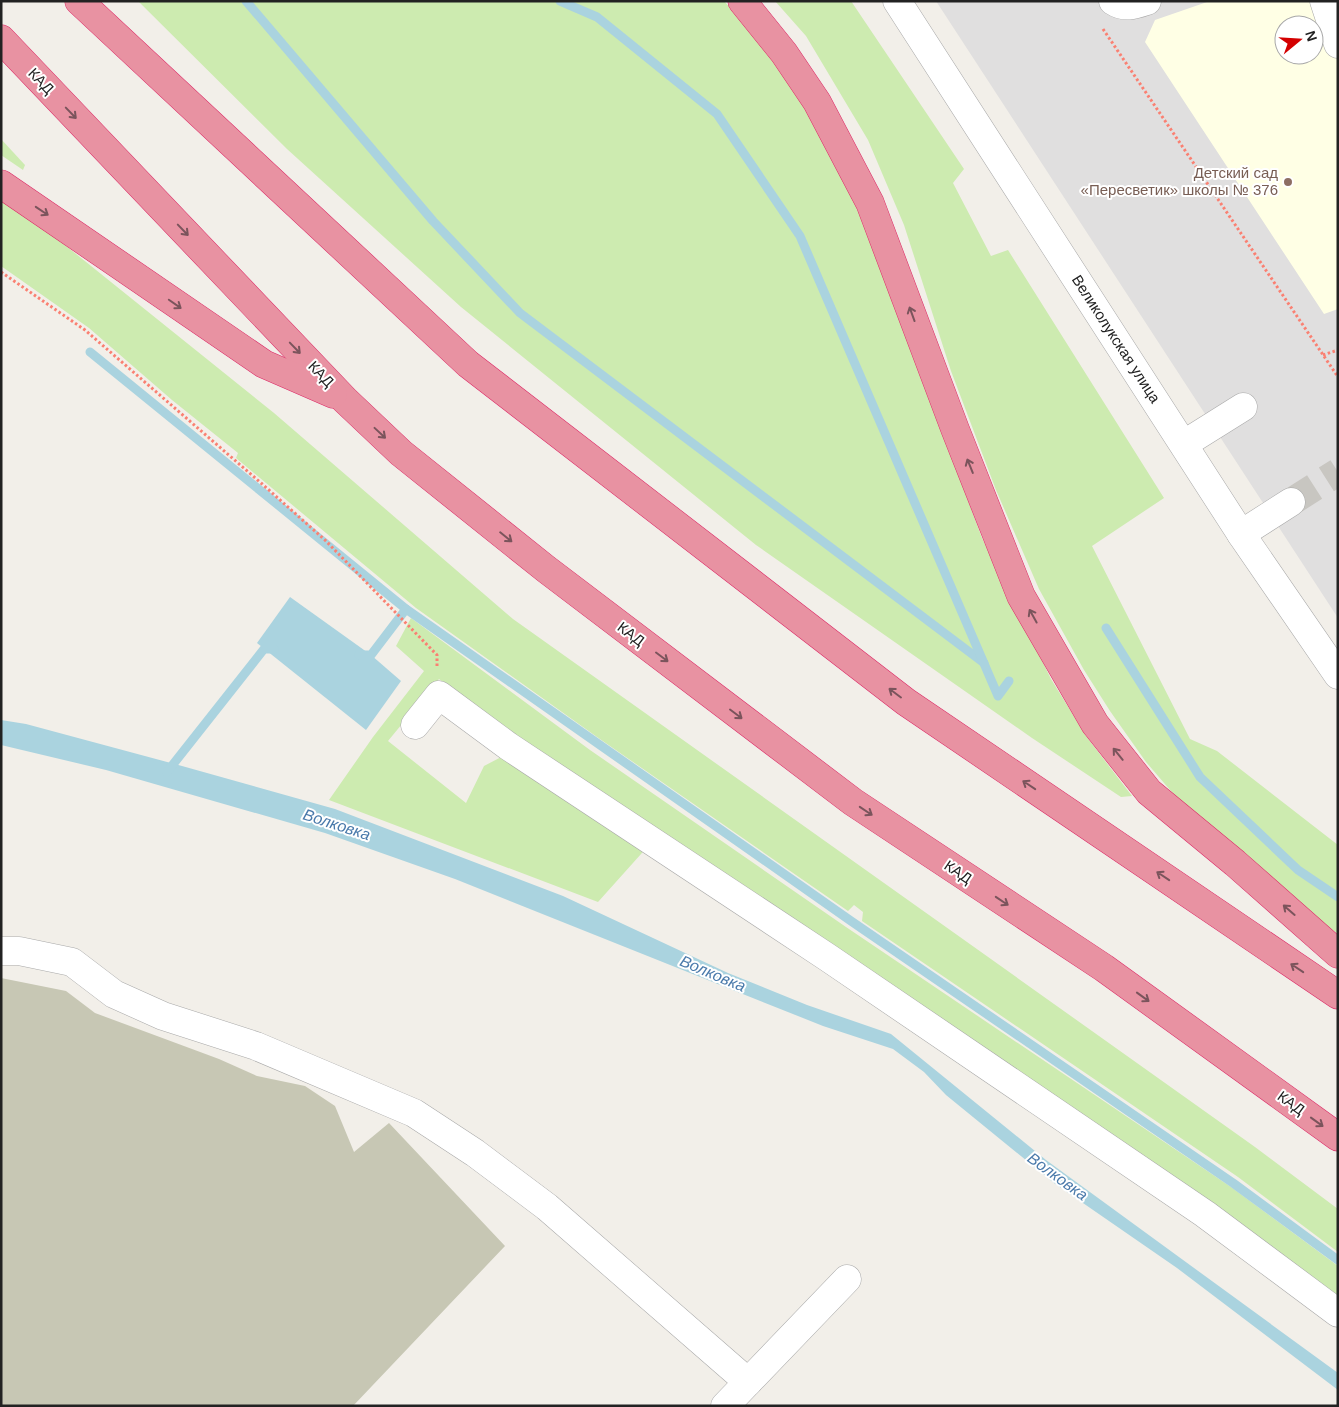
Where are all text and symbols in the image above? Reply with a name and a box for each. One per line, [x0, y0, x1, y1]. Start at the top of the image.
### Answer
north arrow [1274, 15, 1324, 65]
text: N [1302, 29, 1321, 43]
street label: КАД [25, 64, 58, 97]
one-way arrow [65, 106, 77, 119]
place label: Детский сад «Пересветик» школы № 376 [1081, 164, 1278, 198]
marker: Детский сад «Пересветик» школы № 376 [1282, 176, 1294, 188]
one-way arrow [34, 206, 48, 216]
one-way arrow [177, 224, 189, 237]
street label: Великолукская улица [1069, 272, 1164, 406]
one-way arrow [168, 299, 182, 309]
one-way arrow [907, 307, 916, 323]
one-way arrow [289, 342, 301, 354]
street label: КАД [305, 357, 338, 390]
one-way arrow [374, 427, 387, 439]
one-way arrow [965, 459, 974, 474]
one-way arrow [499, 531, 512, 542]
one-way arrow [1027, 609, 1037, 624]
street label: КАД [614, 618, 648, 649]
one-way arrow [655, 652, 669, 662]
one-way arrow [888, 688, 902, 698]
one-way arrow [729, 708, 742, 719]
one-way arrow [1113, 748, 1124, 761]
one-way arrow [1022, 780, 1036, 790]
water label: Волковка [301, 806, 373, 843]
one-way arrow [859, 806, 873, 816]
street label: КАД [941, 856, 975, 887]
one-way arrow [1156, 871, 1170, 881]
one-way arrow [995, 896, 1009, 906]
one-way arrow [1282, 904, 1295, 916]
water label: Волковка [677, 952, 748, 995]
one-way arrow [1291, 963, 1305, 973]
one-way arrow [1136, 991, 1149, 1002]
street label: КАД [1274, 1087, 1308, 1118]
one-way arrow [1310, 1117, 1323, 1128]
water label: Волковка [1025, 1149, 1091, 1204]

